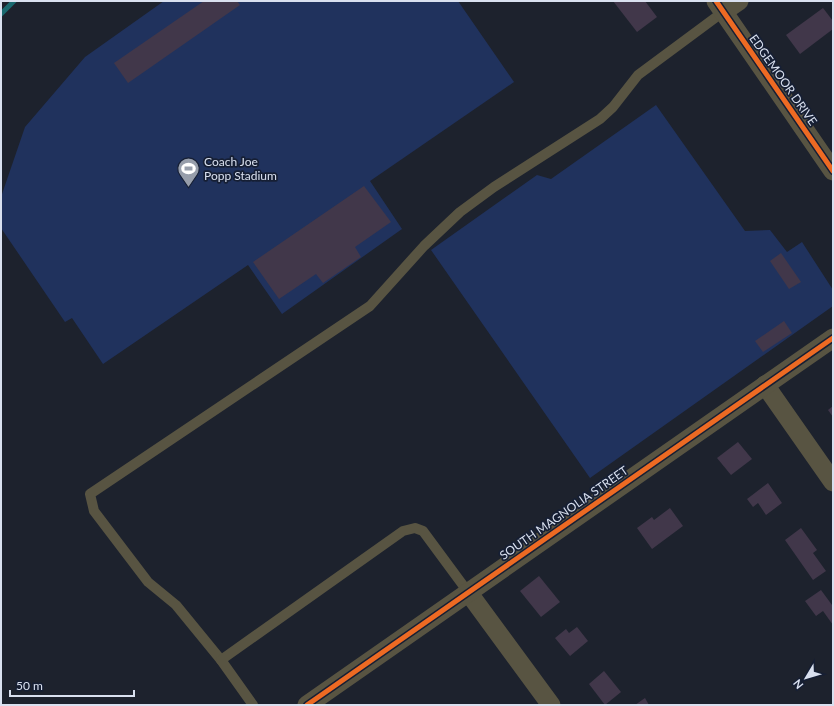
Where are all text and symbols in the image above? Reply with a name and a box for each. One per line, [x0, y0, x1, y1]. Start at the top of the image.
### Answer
street label: EDGEMOOR DRIVE [746, 31, 820, 128]
place label: Coach Joe Popp Stadium [204, 154, 277, 183]
sports icon: Coach Joe Popp Stadium [176, 156, 202, 189]
street label: SOUTH MAGNOLIA STREET [497, 463, 631, 563]
north arrow [786, 658, 826, 698]
scale bar [10, 672, 134, 698]
text: N [790, 677, 805, 692]
text: 50 m [16, 678, 43, 693]

